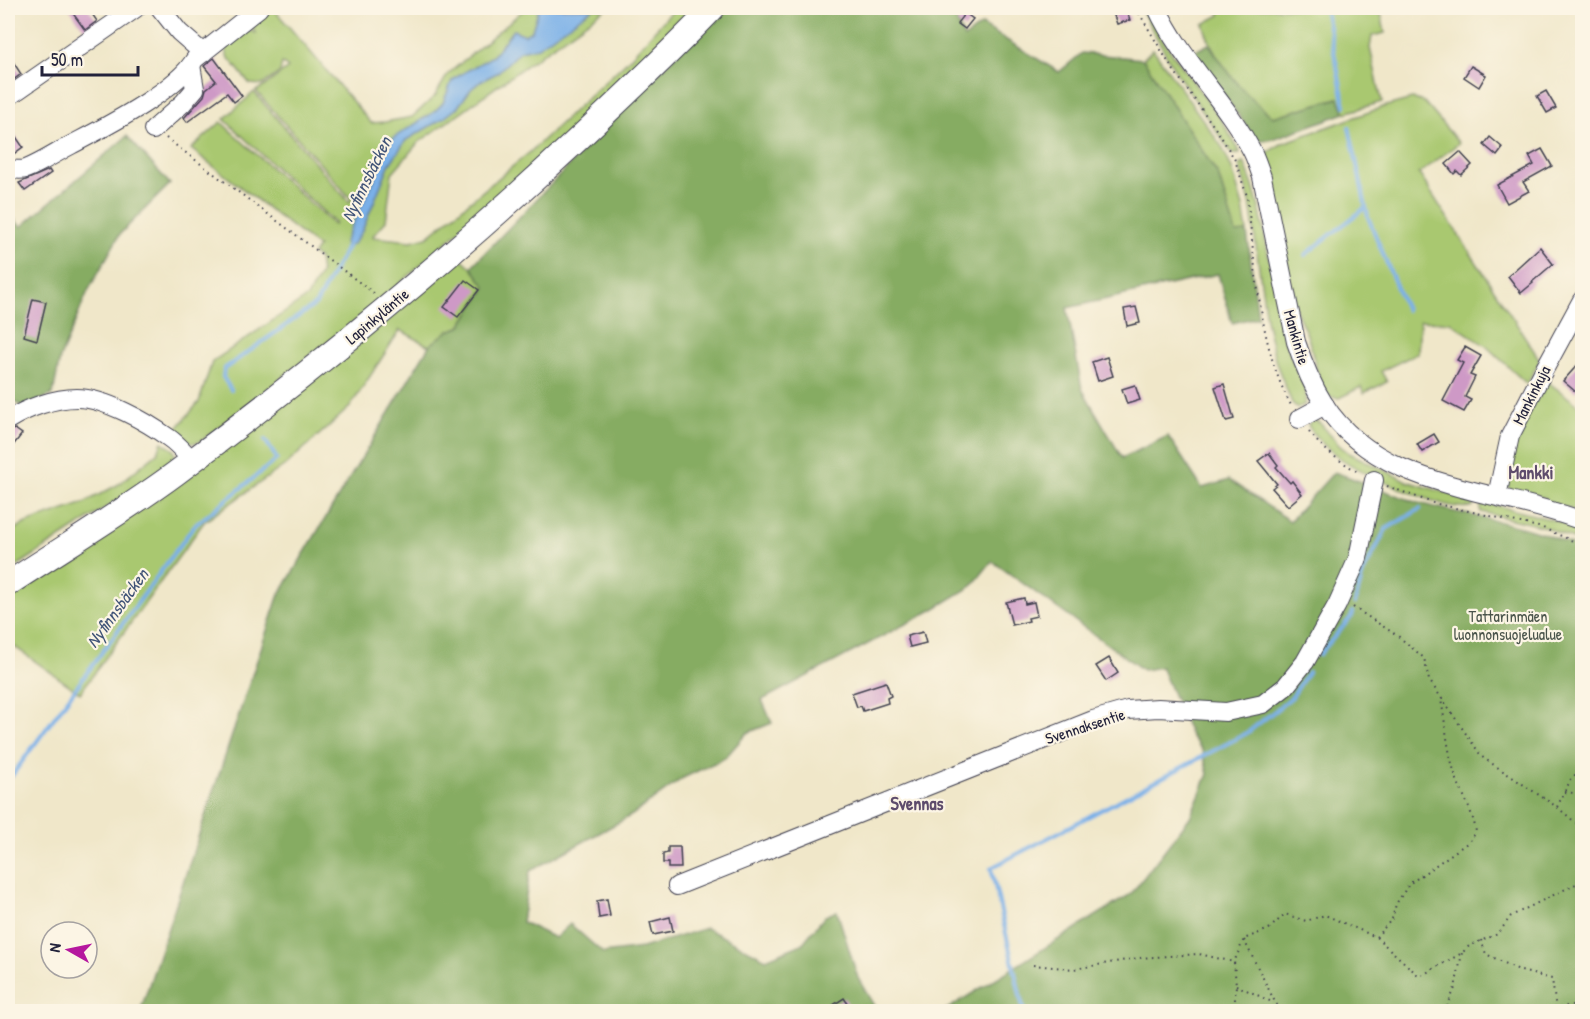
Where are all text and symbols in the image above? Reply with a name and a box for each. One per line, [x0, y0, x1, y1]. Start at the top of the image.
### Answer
scale bar [42, 39, 138, 77]
text: 50 m [51, 47, 83, 72]
water label: Nyfinnsbäcken [335, 131, 398, 226]
street label: Lapinkyläntie [341, 283, 414, 349]
street label: Mankintie [1279, 307, 1315, 368]
street label: Mankinkuja [1507, 362, 1555, 428]
district label: Mankki [1509, 460, 1553, 485]
water label: Nyfinnsbäcken [80, 562, 155, 652]
park label: Tattarinmäen luonnonsuojelualue [1454, 605, 1563, 645]
street label: Svennaksentie [1042, 703, 1128, 749]
district label: Svennas [891, 791, 944, 816]
north arrow [39, 920, 99, 980]
text: N [43, 941, 66, 954]

